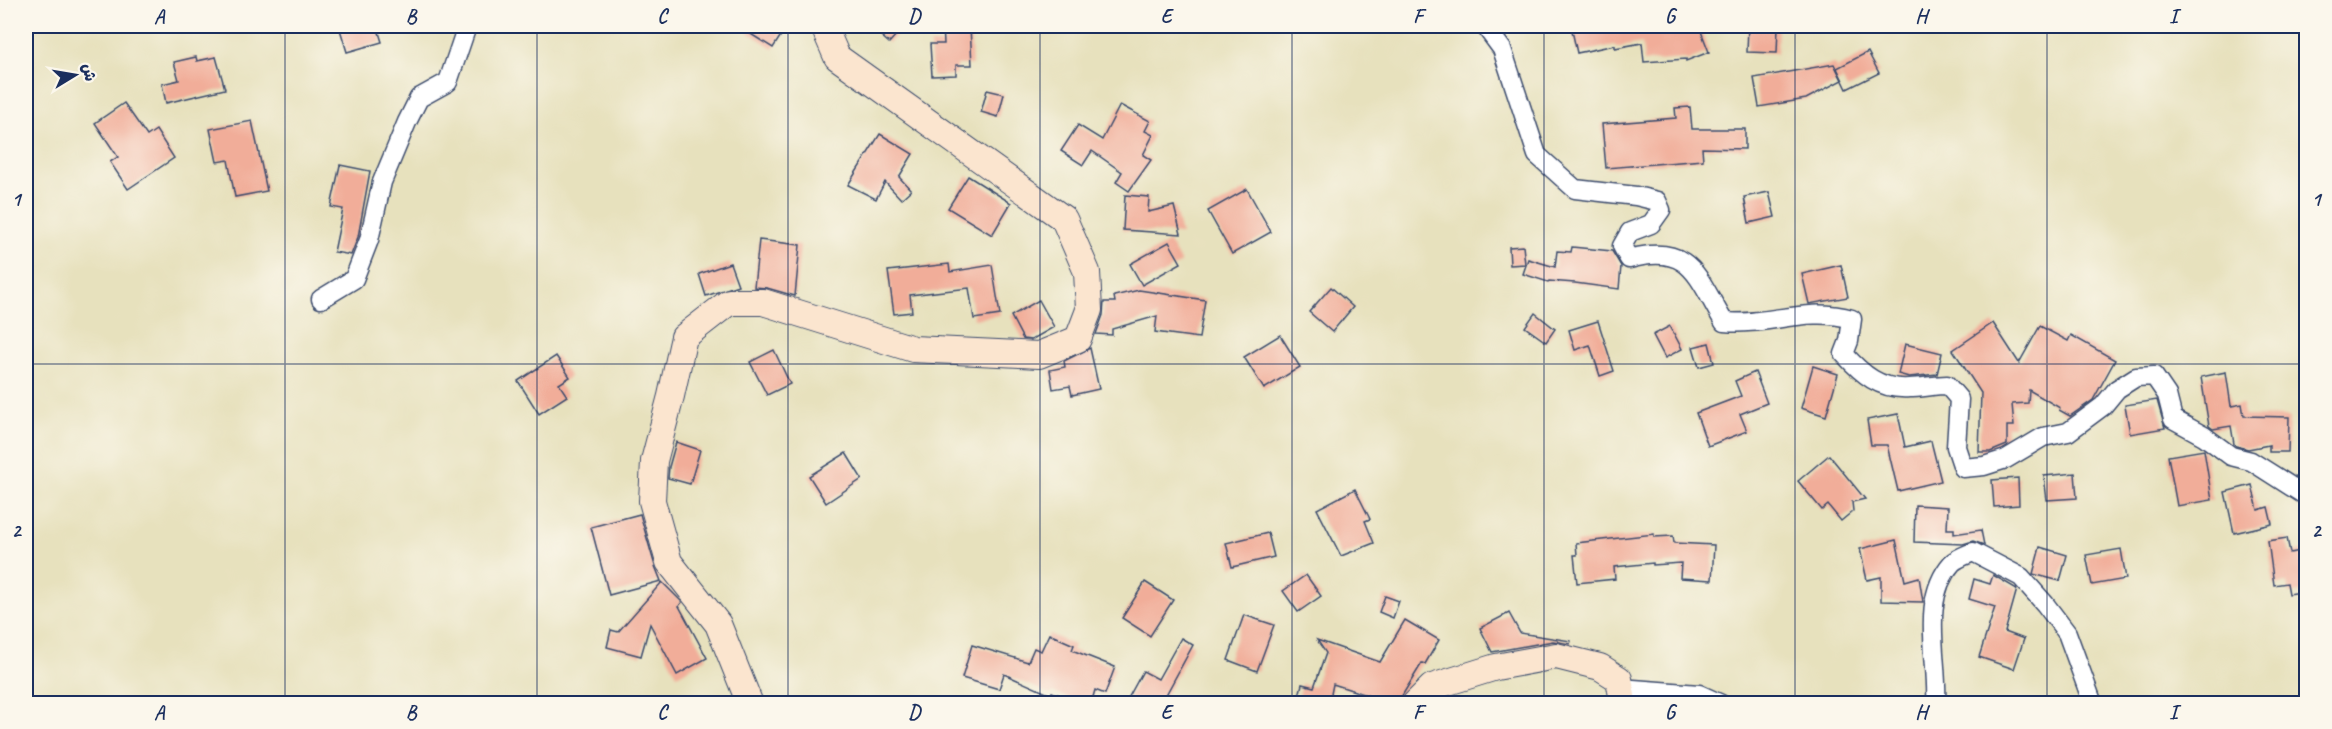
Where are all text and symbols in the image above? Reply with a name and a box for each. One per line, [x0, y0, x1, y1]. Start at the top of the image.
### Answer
text: A [154, 4, 166, 29]
text: B [406, 4, 418, 29]
text: C [657, 4, 669, 29]
text: D [908, 4, 922, 29]
text: E [1161, 4, 1175, 29]
text: F [1413, 4, 1427, 29]
text: G [1665, 4, 1678, 29]
text: H [1915, 4, 1930, 29]
text: I [2169, 4, 2182, 29]
north arrow [45, 45, 105, 105]
text: ش [77, 62, 100, 83]
text: 1 [12, 187, 23, 212]
text: 1 [2312, 187, 2323, 212]
text: 2 [12, 518, 23, 543]
text: 2 [2312, 518, 2323, 543]
text: A [154, 700, 166, 725]
text: B [406, 700, 418, 725]
text: C [657, 700, 669, 725]
text: D [908, 700, 922, 725]
text: E [1161, 700, 1175, 725]
text: F [1413, 700, 1427, 725]
text: G [1665, 700, 1678, 725]
text: H [1915, 700, 1930, 725]
text: I [2169, 700, 2182, 725]

